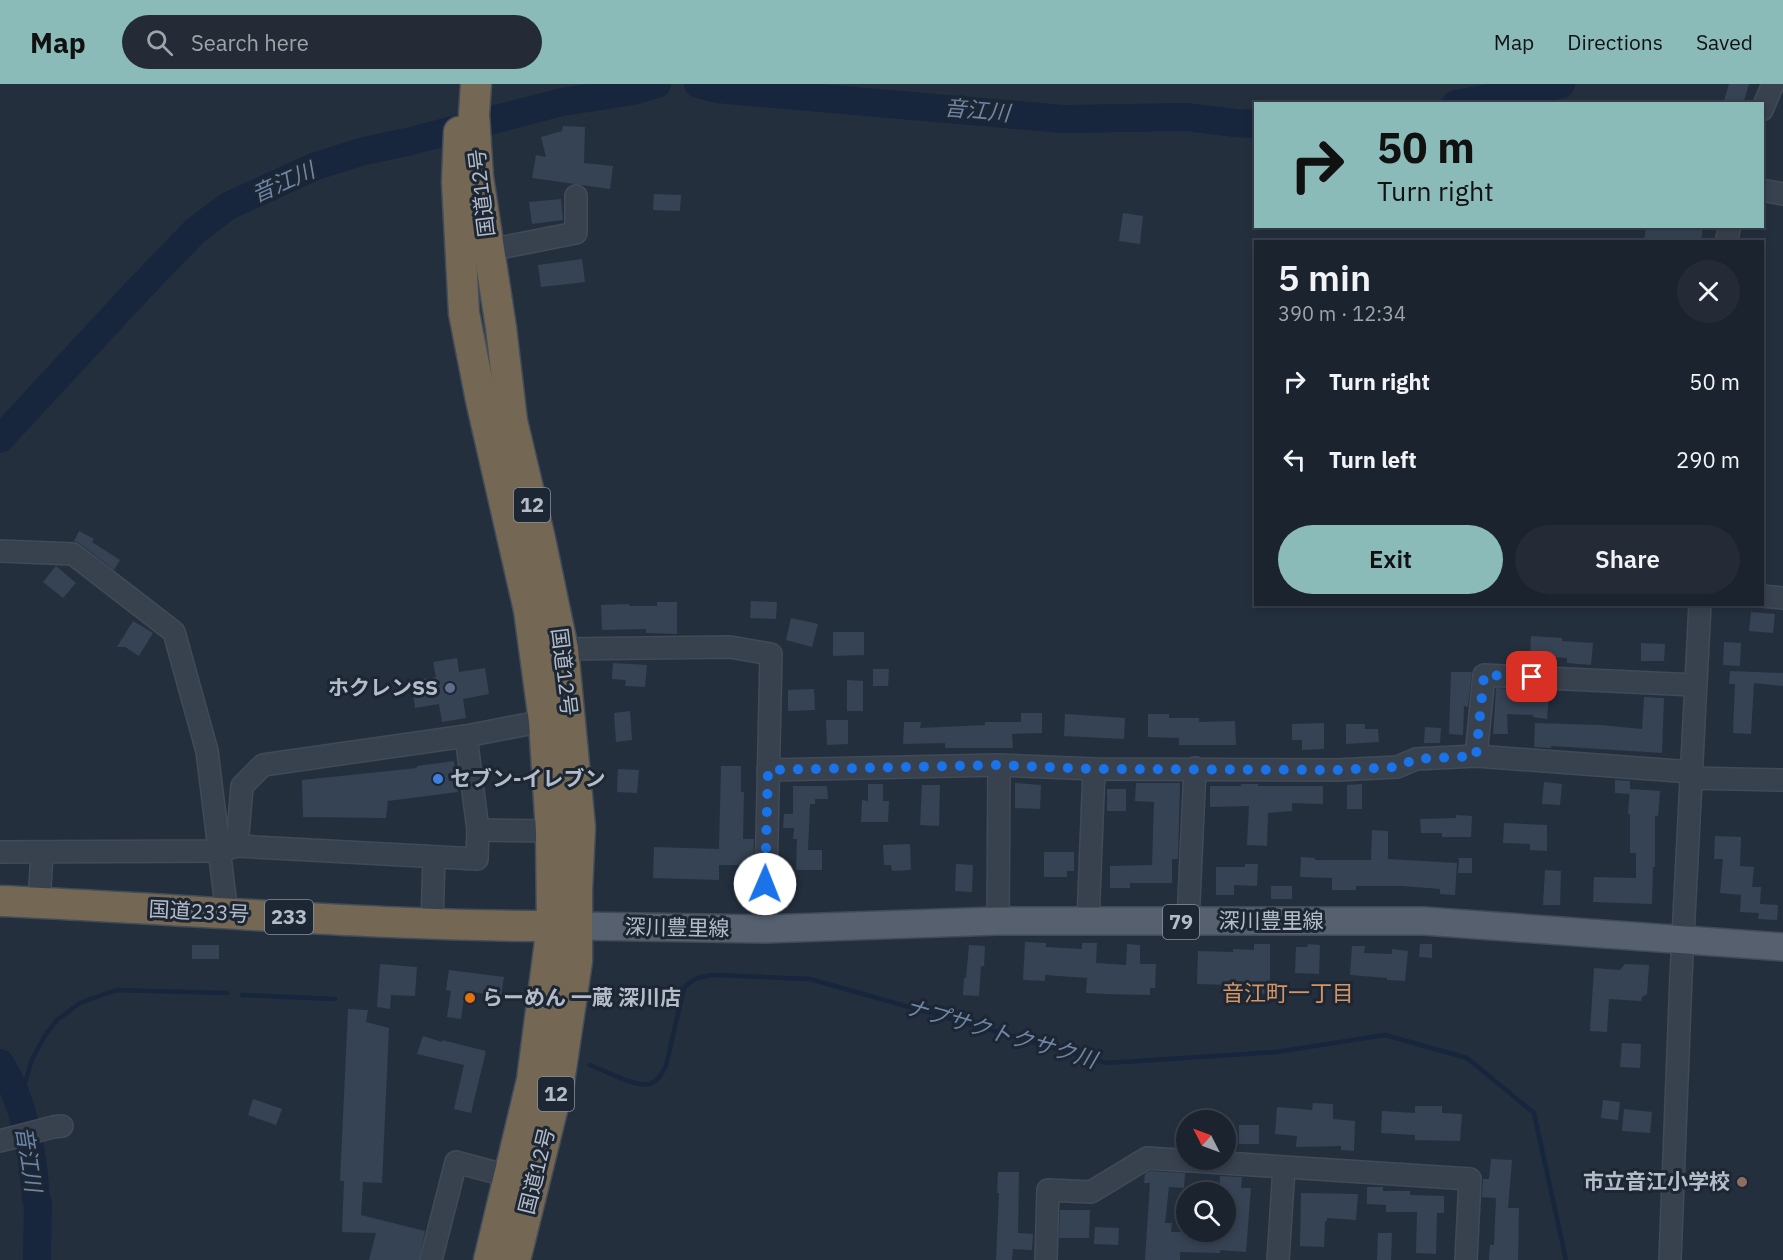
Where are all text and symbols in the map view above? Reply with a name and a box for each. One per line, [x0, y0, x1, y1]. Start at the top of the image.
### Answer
search box [122, 15, 542, 69]
text: Map [30, 24, 86, 61]
icon: search [143, 26, 176, 59]
text: Search here [191, 28, 309, 57]
text: Map [1494, 28, 1534, 56]
text: Directions [1567, 28, 1663, 56]
text: Saved [1696, 28, 1753, 56]
water label: 音江川 [943, 92, 1013, 127]
text: 50 m [1377, 120, 1475, 175]
icon: right [1278, 126, 1356, 204]
street label: 国道12号 [462, 148, 500, 239]
water label: 音江川 [247, 154, 321, 208]
text: Turn right [1377, 173, 1494, 208]
text: 5 min [1278, 254, 1371, 301]
button: close [1677, 260, 1740, 323]
text: 390 m · 12:34 [1278, 300, 1406, 327]
icon: right [1278, 365, 1311, 398]
text: Turn right [1329, 367, 1430, 396]
text: 50 m [1689, 367, 1740, 396]
icon: left [1278, 443, 1311, 476]
text: Turn left [1329, 445, 1417, 474]
text: 290 m [1676, 445, 1740, 474]
road number: 12 [514, 488, 550, 522]
button: Exit [1278, 525, 1503, 594]
button: Share [1515, 525, 1740, 594]
street label: 国道12号 [546, 626, 584, 717]
pin [1506, 651, 1557, 702]
icon: arrive [1515, 660, 1548, 693]
place label: ホクレンSS [328, 673, 438, 701]
marker: ホクレンSS [443, 681, 457, 695]
place label: セブン-イレブン [450, 764, 605, 792]
marker: セブン-イレブン [431, 772, 445, 786]
position arrow [733, 852, 797, 916]
street label: 国道233号 [148, 894, 250, 928]
road number: 233 [265, 900, 313, 934]
road number: 79 [1163, 905, 1199, 939]
street label: 深川豊里線 [1219, 906, 1324, 934]
street label: 深川豊里線 [624, 912, 730, 942]
district label: 音江町一丁目 [1222, 978, 1354, 1007]
place label: らーめん 一蔵 深川店 [482, 983, 681, 1011]
marker: らーめん 一蔵 深川店 [463, 991, 477, 1005]
water label: ナプサクトクサク川 [902, 991, 1102, 1074]
road number: 12 [538, 1077, 574, 1111]
north arrow [1176, 1110, 1236, 1170]
map controls [1176, 1110, 1236, 1242]
water label: 音江川 [10, 1124, 49, 1196]
street label: 国道12号 [512, 1125, 560, 1217]
place label: 市立音江小学校 [1583, 1167, 1730, 1195]
marker: 市立音江小学校 [1735, 1175, 1749, 1189]
button: search [1176, 1182, 1236, 1242]

